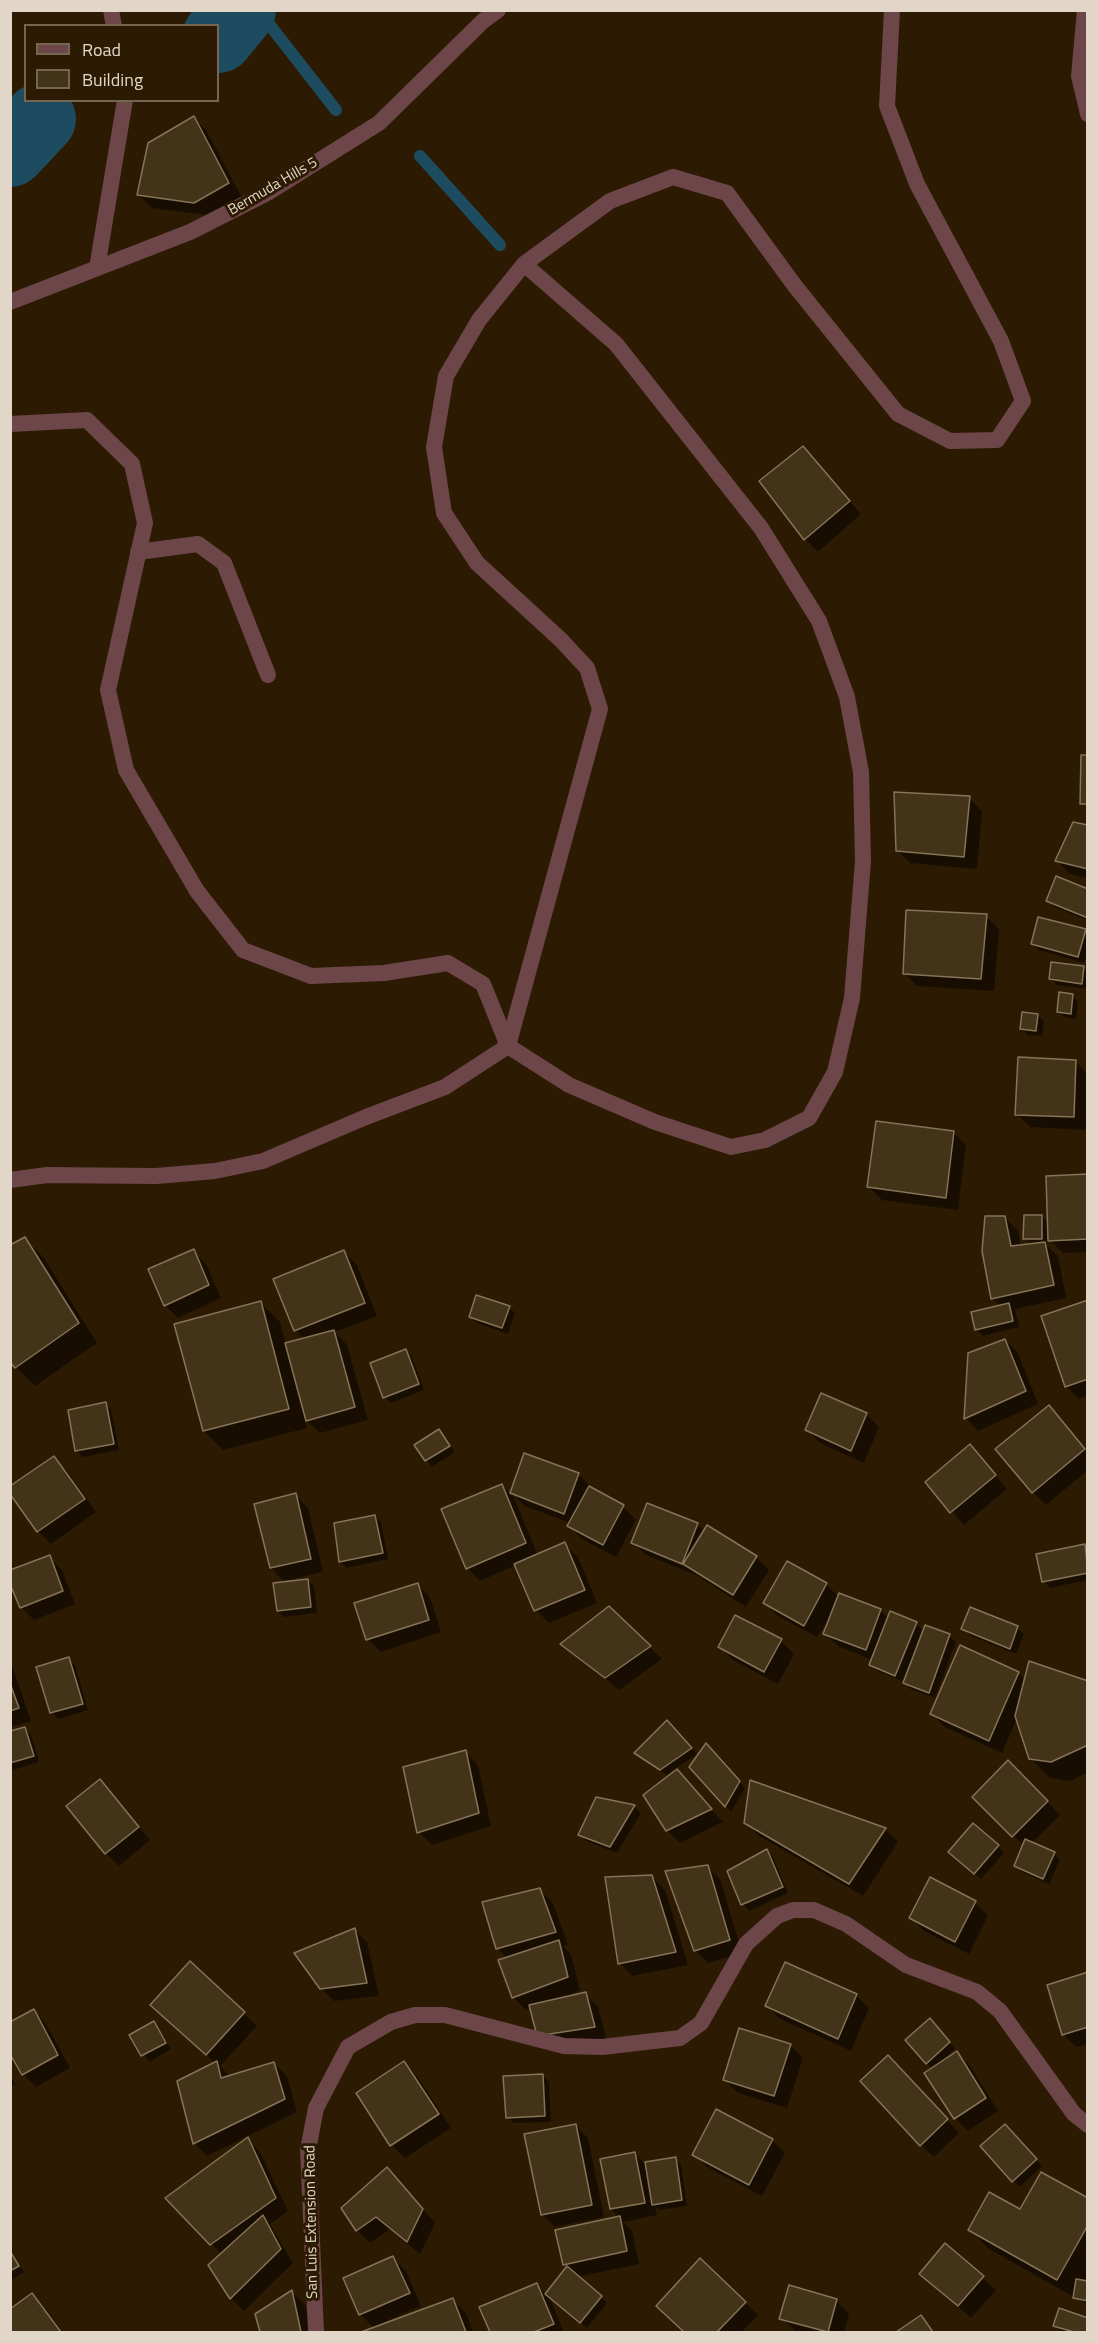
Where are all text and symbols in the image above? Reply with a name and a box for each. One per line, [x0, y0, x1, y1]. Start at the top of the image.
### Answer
legend [24, 24, 219, 102]
text: Road [82, 36, 121, 63]
text: Building [82, 66, 143, 93]
street label: Bermuda Hills 5 [225, 154, 321, 220]
street label: San Luis Extension Road [302, 2145, 322, 2299]

